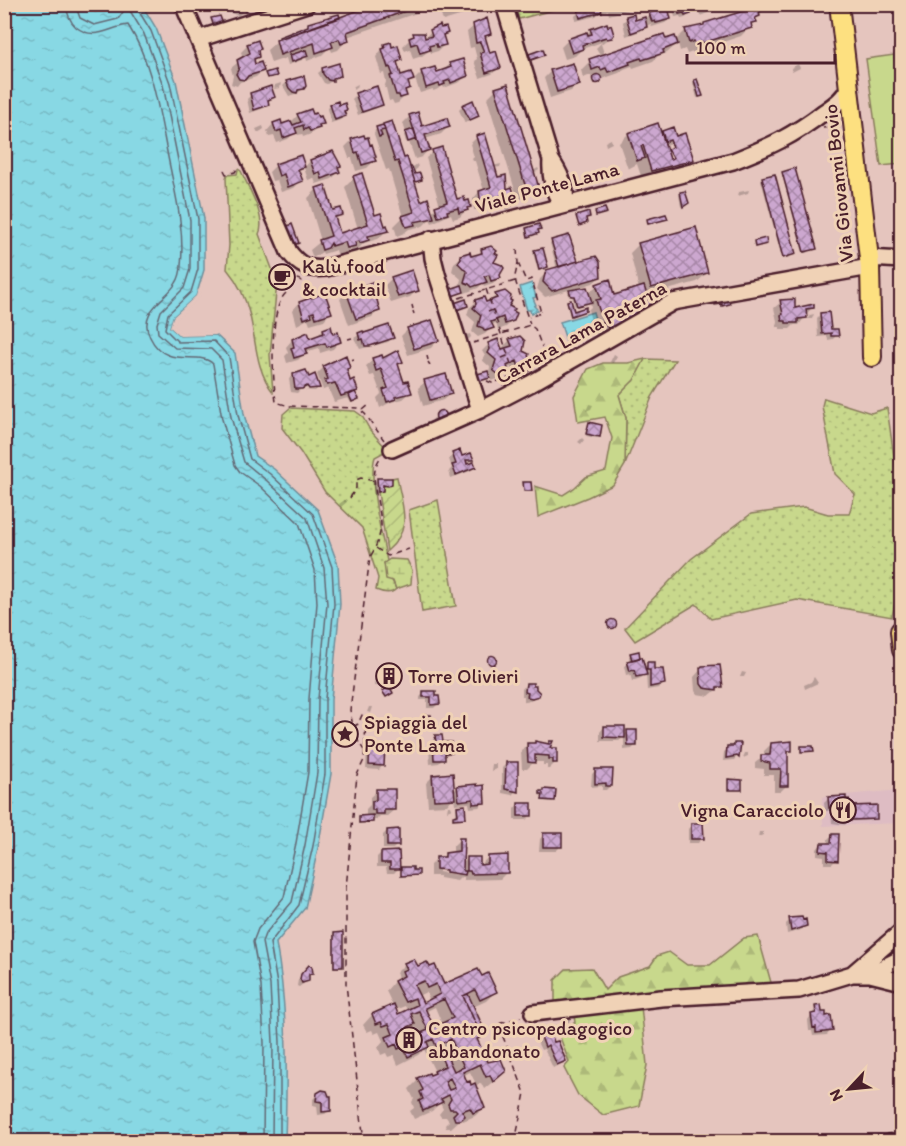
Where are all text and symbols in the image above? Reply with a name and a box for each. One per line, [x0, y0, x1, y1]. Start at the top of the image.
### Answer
scale bar [687, 27, 836, 65]
text: 100 m [696, 37, 746, 59]
street label: Via Giovanni Bovio [818, 103, 858, 263]
street label: Viale Ponte Lama [472, 156, 622, 218]
place label: Kalù food & cocktail [302, 254, 387, 301]
cafe icon: Kalù food & cocktail [267, 262, 297, 292]
street label: Carrara Lama Paterna [492, 275, 670, 389]
building icon: Torre Olivieri [374, 661, 404, 691]
place label: Torre Olivieri [408, 664, 519, 688]
place label: Spiaggia del Ponte Lama [364, 710, 468, 757]
place icon: Spiaggia del Ponte Lama [330, 719, 360, 749]
restaurant icon: Vigna Caracciolo [828, 795, 858, 825]
place label: Vigna Caracciolo [681, 798, 824, 822]
place label: Centro psicopedagogico abbandonato [428, 1016, 632, 1063]
building icon: Centro psicopedagogico abbandonato [394, 1025, 424, 1055]
north arrow [819, 1059, 879, 1119]
text: N [825, 1086, 847, 1104]

